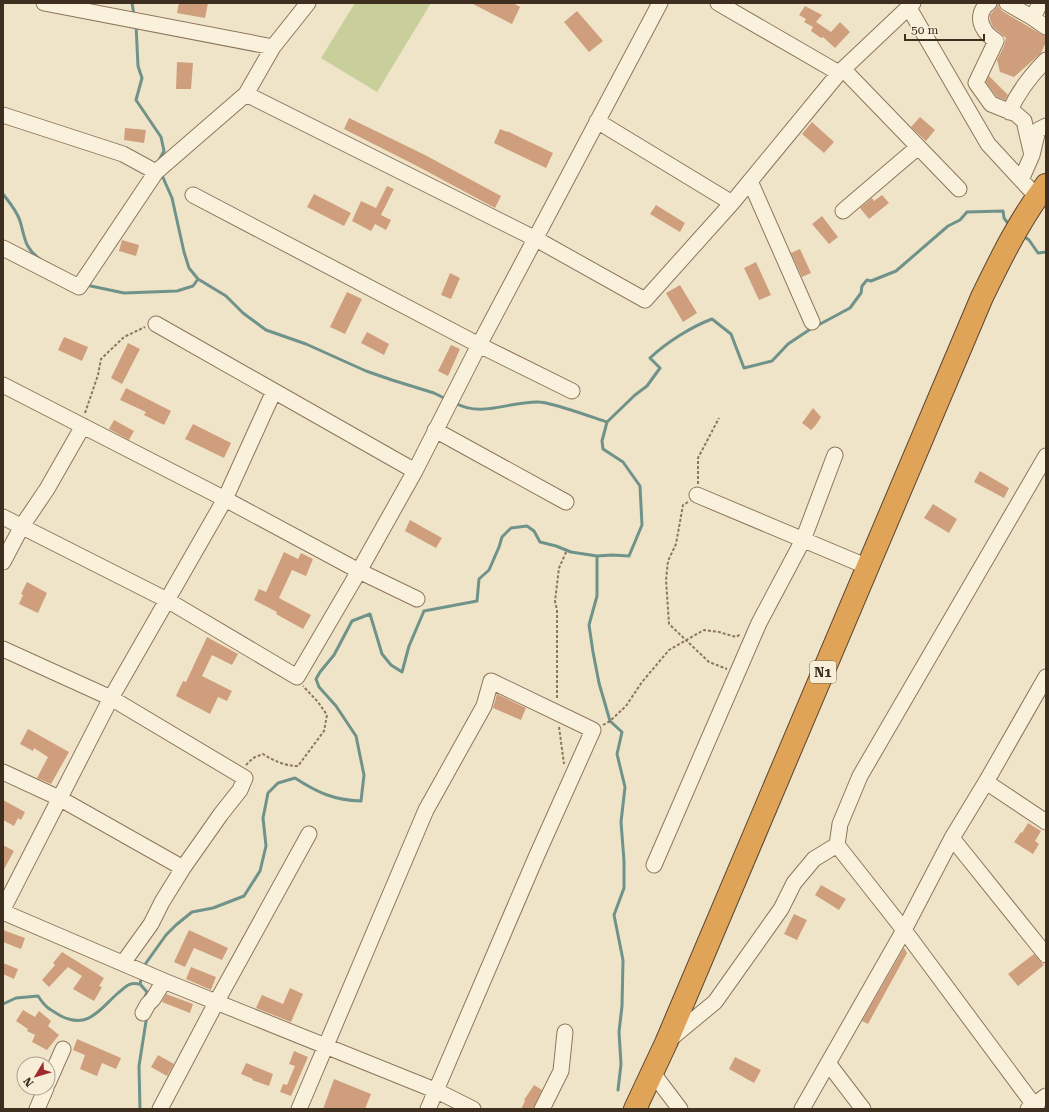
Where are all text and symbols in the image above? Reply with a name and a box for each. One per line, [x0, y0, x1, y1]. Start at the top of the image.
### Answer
scale bar [905, 16, 984, 42]
text: 50 m [911, 23, 938, 37]
road number: N1 [810, 661, 836, 683]
north arrow [16, 1056, 56, 1096]
text: N [20, 1074, 36, 1089]

